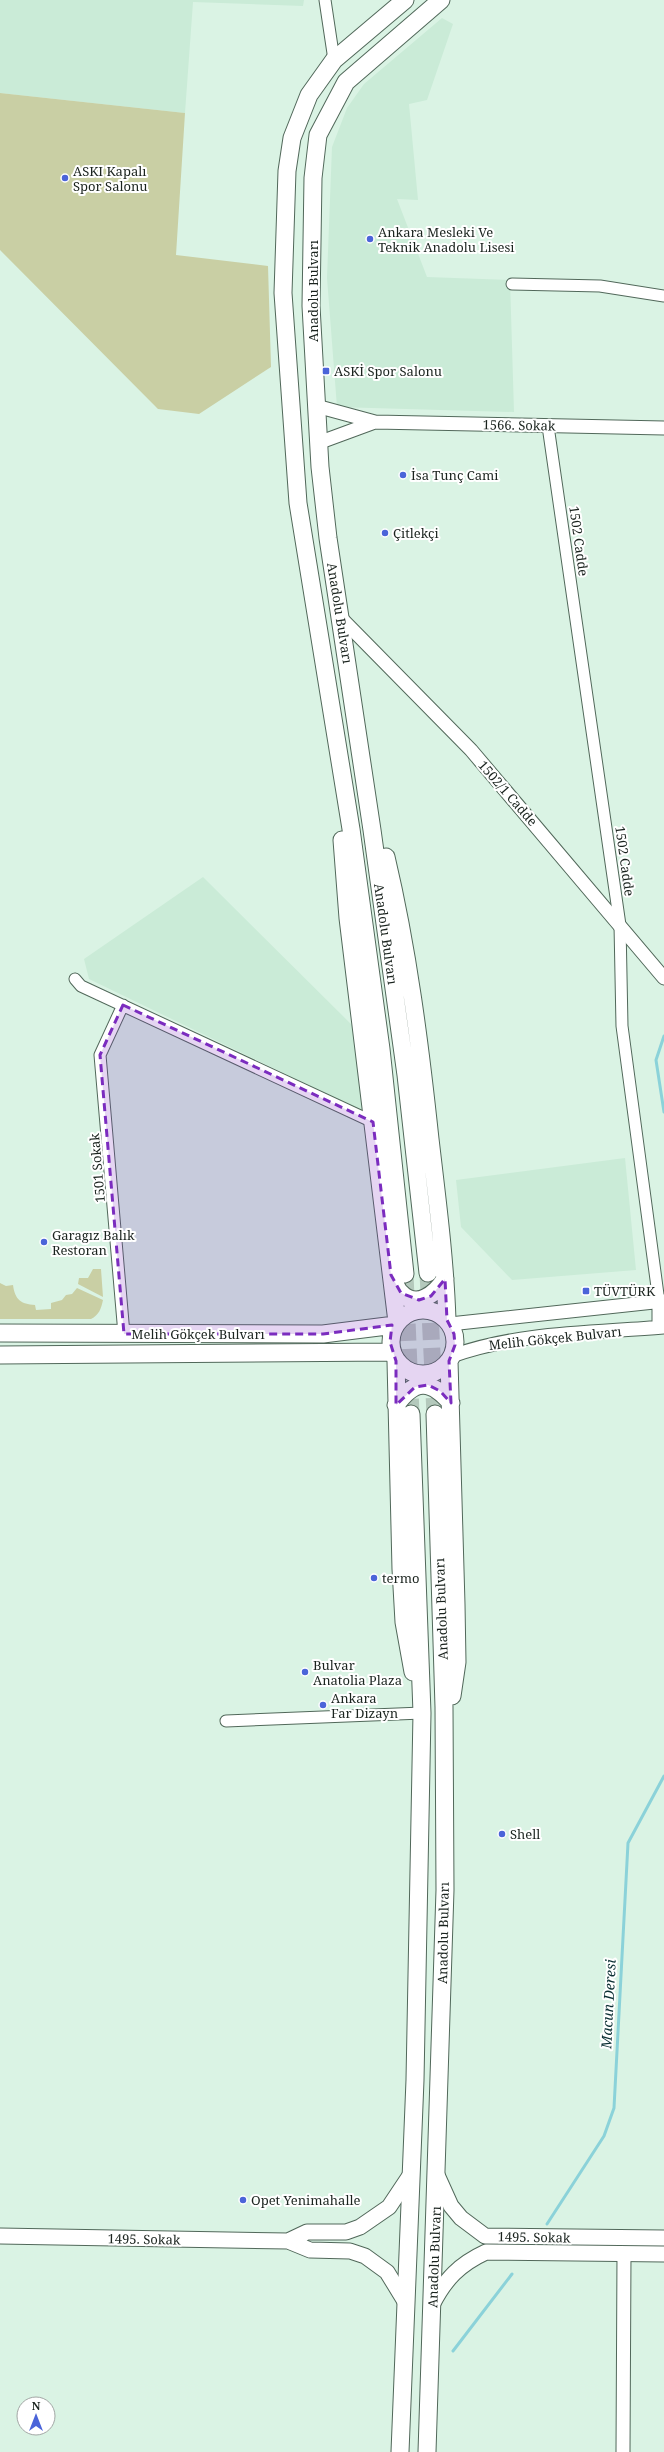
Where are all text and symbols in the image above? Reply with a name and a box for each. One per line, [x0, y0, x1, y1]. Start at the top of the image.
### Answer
place label: ASKI Kapalı Spor Salonu [73, 162, 148, 195]
marker: ASKI Kapalı Spor Salonu [60, 173, 70, 183]
place label: Ankara Mesleki Ve Teknik Anadolu Lisesi [378, 223, 515, 256]
marker: Ankara Mesleki Ve Teknik Anadolu Lisesi [365, 234, 375, 244]
street label: Anadolu Bulvarı [304, 240, 322, 342]
place label: ASKİ Spor Salonu [334, 362, 442, 380]
marker: ASKİ Spor Salonu [321, 366, 331, 376]
street label: 1566. Sokak [482, 415, 556, 435]
place label: İsa Tunç Cami [411, 466, 498, 484]
marker: İsa Tunç Cami [398, 470, 408, 480]
street label: 1502 Cadde [565, 505, 593, 577]
place label: Çitlekçi [393, 524, 439, 542]
marker: Çitlekçi [380, 528, 390, 538]
street label: Anadolu Bulvarı [323, 561, 357, 665]
street label: 1502/1 Cadde [474, 756, 542, 830]
street label: 1502 Cadde [611, 825, 639, 897]
street label: Anadolu Bulvarı [370, 882, 402, 986]
street label: 1501 Sokak [85, 1132, 109, 1203]
place label: Garagız Balık Restoran [52, 1226, 135, 1259]
marker: Garagız Balık Restoran [39, 1237, 49, 1247]
place label: TÜVTÜRK [594, 1282, 656, 1300]
marker: TÜVTÜRK [581, 1286, 591, 1296]
street label: Melih Gökçek Bulvarı [488, 1322, 622, 1354]
street label: Melih Gökçek Bulvarı [131, 1325, 265, 1343]
street label: Anadolu Bulvarı [430, 1558, 452, 1660]
place label: termo [382, 1569, 419, 1587]
marker: termo [369, 1573, 379, 1583]
place label: Bulvar Anatolia Plaza [313, 1656, 402, 1689]
marker: Bulvar Anatolia Plaza [300, 1667, 310, 1677]
place label: Ankara Far Dizayn [331, 1689, 399, 1722]
marker: Ankara Far Dizayn [318, 1700, 328, 1710]
place label: Shell [510, 1825, 540, 1843]
marker: Shell [497, 1829, 507, 1839]
street label: Anadolu Bulvarı [433, 1882, 453, 1984]
water label: Macun Deresi [596, 1958, 620, 2050]
place label: Opet Yenimahalle [251, 2191, 360, 2209]
marker: Opet Yenimahalle [238, 2195, 248, 2205]
street label: Anadolu Bulvarı [423, 2206, 445, 2308]
street label: 1495. Sokak [497, 2227, 571, 2247]
street label: 1495. Sokak [107, 2229, 181, 2249]
north arrow [16, 2396, 56, 2436]
text: N [32, 2398, 41, 2413]

